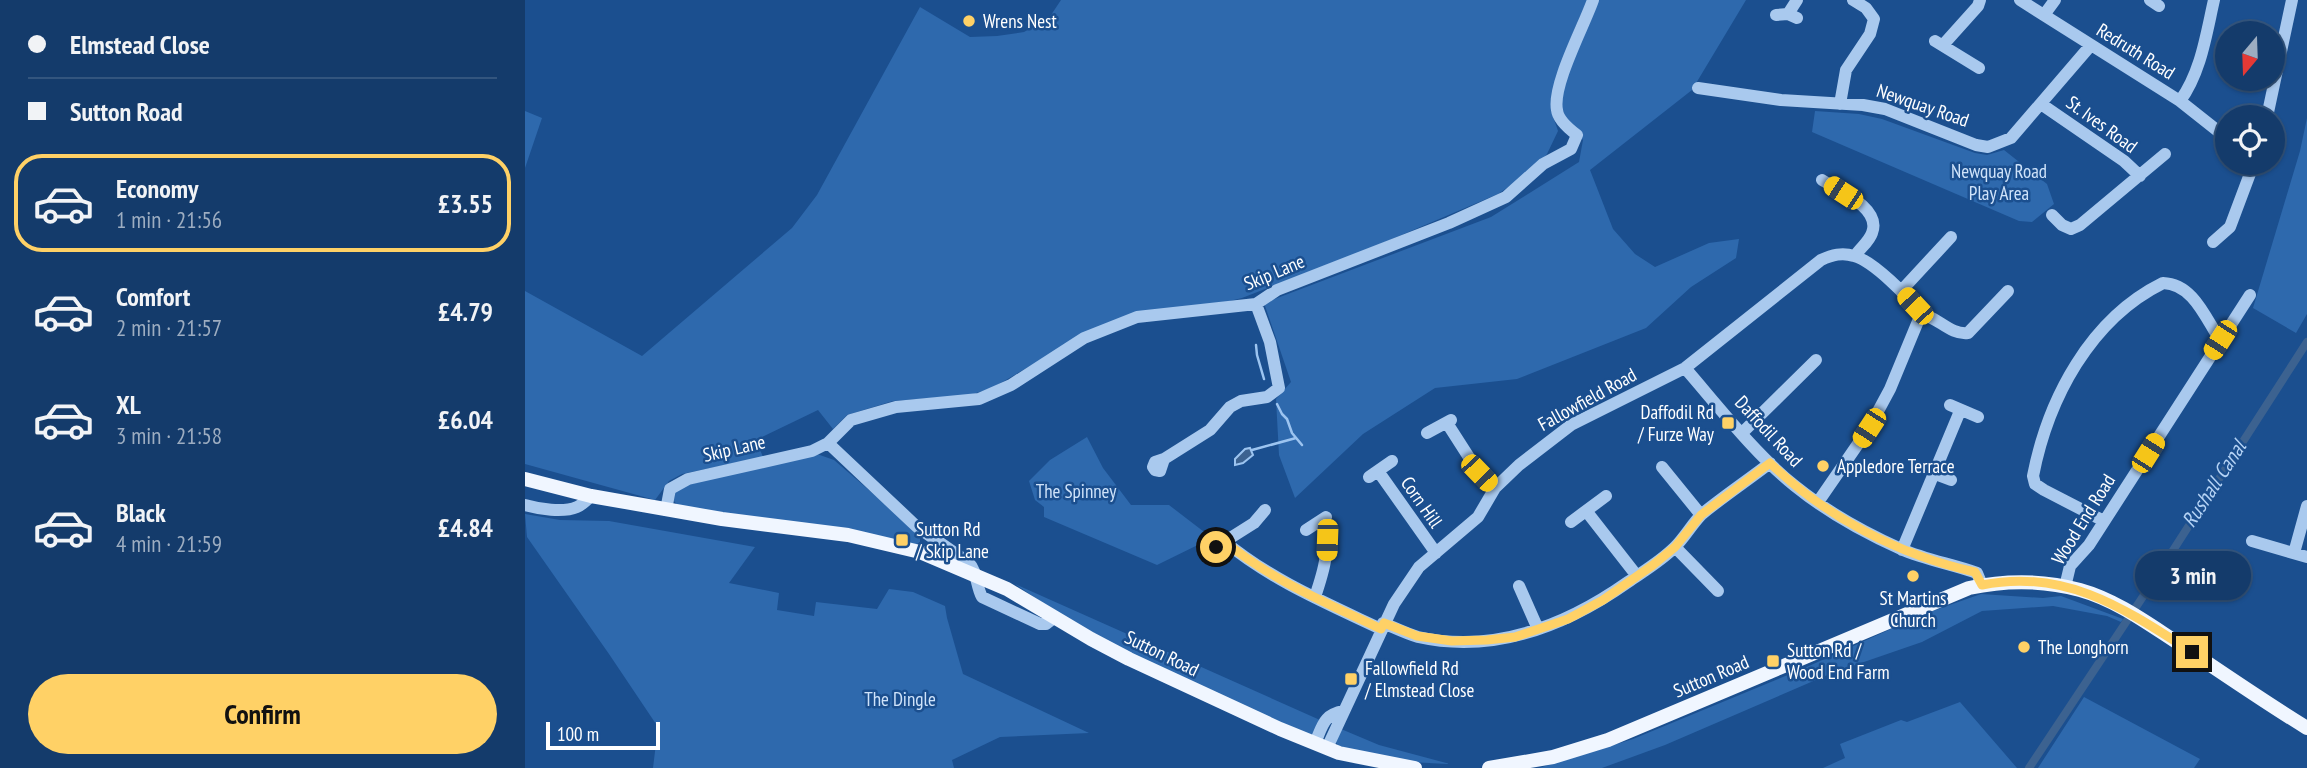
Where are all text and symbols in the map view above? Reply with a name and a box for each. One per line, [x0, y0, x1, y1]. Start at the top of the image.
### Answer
place label: Wrens Nest [983, 9, 1057, 33]
marker: Wrens Nest [961, 13, 977, 29]
street label: Redruth Road [2092, 18, 2180, 84]
north arrow [2215, 21, 2285, 91]
map controls [2215, 21, 2285, 175]
text: Elmstead Close [70, 28, 210, 61]
street label: Newquay Road [1874, 78, 1972, 132]
street label: St. Ives Road [2062, 90, 2142, 158]
text: Sutton Road [70, 95, 182, 128]
button: locate [2215, 105, 2285, 175]
park label: Newquay Road Play Area [1951, 159, 2047, 205]
icon: car [32, 172, 95, 235]
text: Economy [116, 172, 198, 205]
car [1820, 173, 1867, 213]
text: £3.55 [438, 187, 493, 220]
text: 1 min · 21:56 [116, 205, 222, 234]
street label: Skip Lane [1240, 249, 1308, 295]
icon: car [32, 280, 95, 343]
text: Comfort [116, 280, 190, 313]
car [1893, 283, 1938, 329]
text: £4.79 [438, 295, 493, 328]
text: 2 min · 21:57 [116, 313, 222, 342]
car [2200, 317, 2241, 363]
street label: Fallowfield Road [1534, 362, 1640, 436]
icon: car [32, 388, 95, 451]
text: XL [116, 388, 141, 421]
street label: Daffodil Road [1730, 390, 1808, 472]
place label: Daffodil Rd / Furze Way [1637, 400, 1715, 446]
text: £6.04 [438, 403, 493, 436]
car [1849, 405, 1890, 451]
marker: Daffodil Rd / Furze Way [1720, 415, 1736, 431]
text: 3 min · 21:58 [116, 421, 222, 450]
street label: Skip Lane [700, 429, 768, 467]
car [2128, 430, 2169, 476]
water label: Rushall Canal [2175, 433, 2253, 532]
car [1457, 451, 1502, 495]
place label: Appledore Terrace [1837, 454, 1955, 478]
marker: Appledore Terrace [1815, 458, 1831, 474]
street label: Wood End Road [2046, 469, 2120, 569]
street label: Corn Hill [1396, 472, 1449, 533]
park label: The Spinney [1036, 479, 1117, 503]
icon: car [32, 496, 95, 559]
text: Black [116, 496, 166, 529]
text: £4.84 [438, 511, 493, 544]
place label: Sutton Rd / Skip Lane [915, 517, 989, 563]
car [1316, 519, 1339, 561]
text: 4 min · 21:59 [116, 529, 222, 558]
route start [1200, 531, 1232, 563]
marker: Sutton Rd / Skip Lane [894, 532, 910, 548]
callout: 3 min [2134, 550, 2250, 600]
text: 3 min [2170, 561, 2216, 590]
marker: St Martins Church [1905, 568, 1921, 584]
place label: St Martins Church [1880, 586, 1946, 632]
street label: Sutton Road [1121, 625, 1203, 681]
place label: The Longhorn [2038, 635, 2129, 659]
route end [2176, 636, 2208, 668]
place label: Sutton Rd / Wood End Farm [1787, 638, 1890, 684]
marker: The Longhorn [2016, 639, 2032, 655]
street label: Sutton Road [1670, 649, 1752, 703]
marker: Sutton Rd / Wood End Farm [1765, 653, 1781, 669]
place label: Fallowfield Rd / Elmstead Close [1364, 656, 1475, 702]
marker: Fallowfield Rd / Elmstead Close [1343, 671, 1359, 687]
button: Confirm [28, 674, 497, 754]
park label: The Dingle [864, 687, 936, 711]
scale bar [546, 719, 660, 751]
text: 100 m [557, 722, 599, 746]

